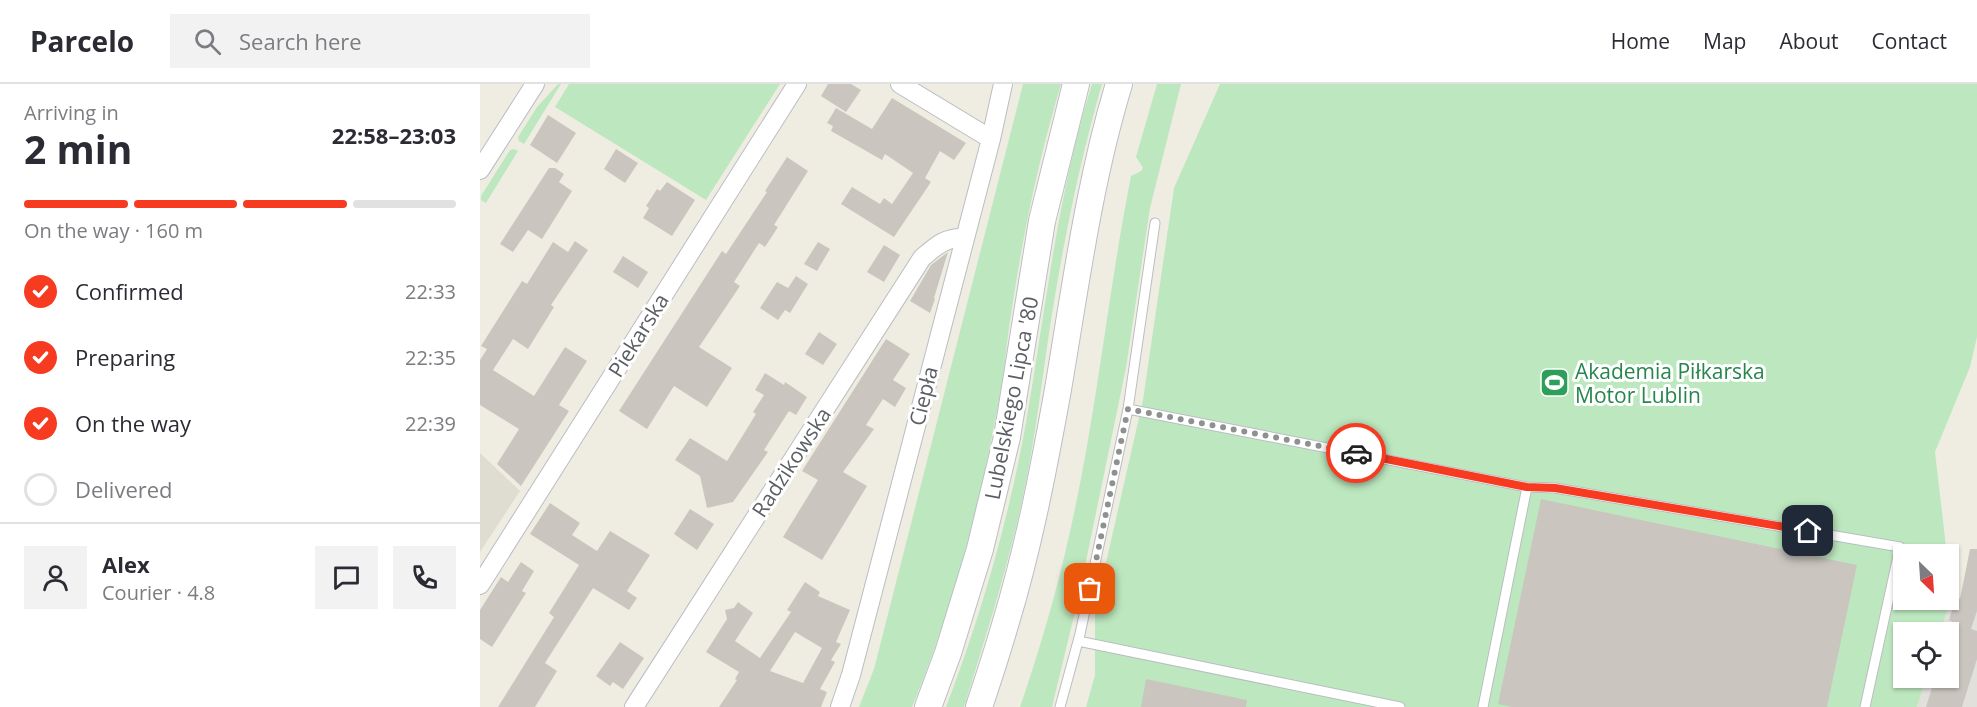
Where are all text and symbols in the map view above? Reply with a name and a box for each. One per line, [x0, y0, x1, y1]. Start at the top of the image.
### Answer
search box [170, 14, 590, 68]
text: Parcelo [30, 22, 134, 60]
icon: search [191, 25, 224, 58]
text: Search here [239, 26, 362, 56]
text: Home [1611, 27, 1670, 55]
text: Map [1703, 27, 1746, 55]
text: About [1779, 27, 1839, 55]
text: Contact [1872, 27, 1947, 55]
text: Arriving in [24, 99, 119, 126]
text: 22:58–23:03 [332, 120, 456, 150]
text: 2 min [24, 122, 132, 175]
text: On the way · 160 m [24, 217, 203, 244]
icon: check [24, 275, 57, 308]
text: Confirmed [75, 276, 184, 306]
text: 22:33 [405, 278, 456, 305]
street label: Piekarska [601, 288, 675, 382]
street label: Lubelskiego Lipca '80 [978, 294, 1044, 502]
icon: check [24, 341, 57, 374]
text: Preparing [75, 342, 175, 372]
text: 22:35 [405, 344, 456, 371]
place label: Akademia Piłkarska Motor Lublin [1575, 357, 1765, 409]
street label: Ciepła [902, 363, 944, 429]
sports icon: Akademia Piłkarska Motor Lublin [1538, 367, 1570, 399]
street label: Radzikowska [745, 402, 837, 522]
icon: check [24, 407, 57, 440]
text: On the way [75, 408, 191, 438]
text: 22:39 [405, 410, 456, 437]
courier [1326, 423, 1386, 483]
icon: car [1340, 437, 1373, 470]
text: Delivered [75, 474, 173, 504]
pin [1782, 505, 1833, 556]
icon: home [1791, 514, 1824, 547]
north arrow [1893, 544, 1959, 610]
map controls [1893, 544, 1959, 688]
button: person [24, 546, 87, 609]
button: chat [315, 546, 378, 609]
button: phone [393, 546, 456, 609]
text: Alex [102, 549, 150, 579]
pin [1064, 563, 1115, 614]
icon: bag [1073, 572, 1106, 605]
text: Courier · 4.8 [102, 579, 215, 606]
button: locate [1893, 622, 1959, 688]

